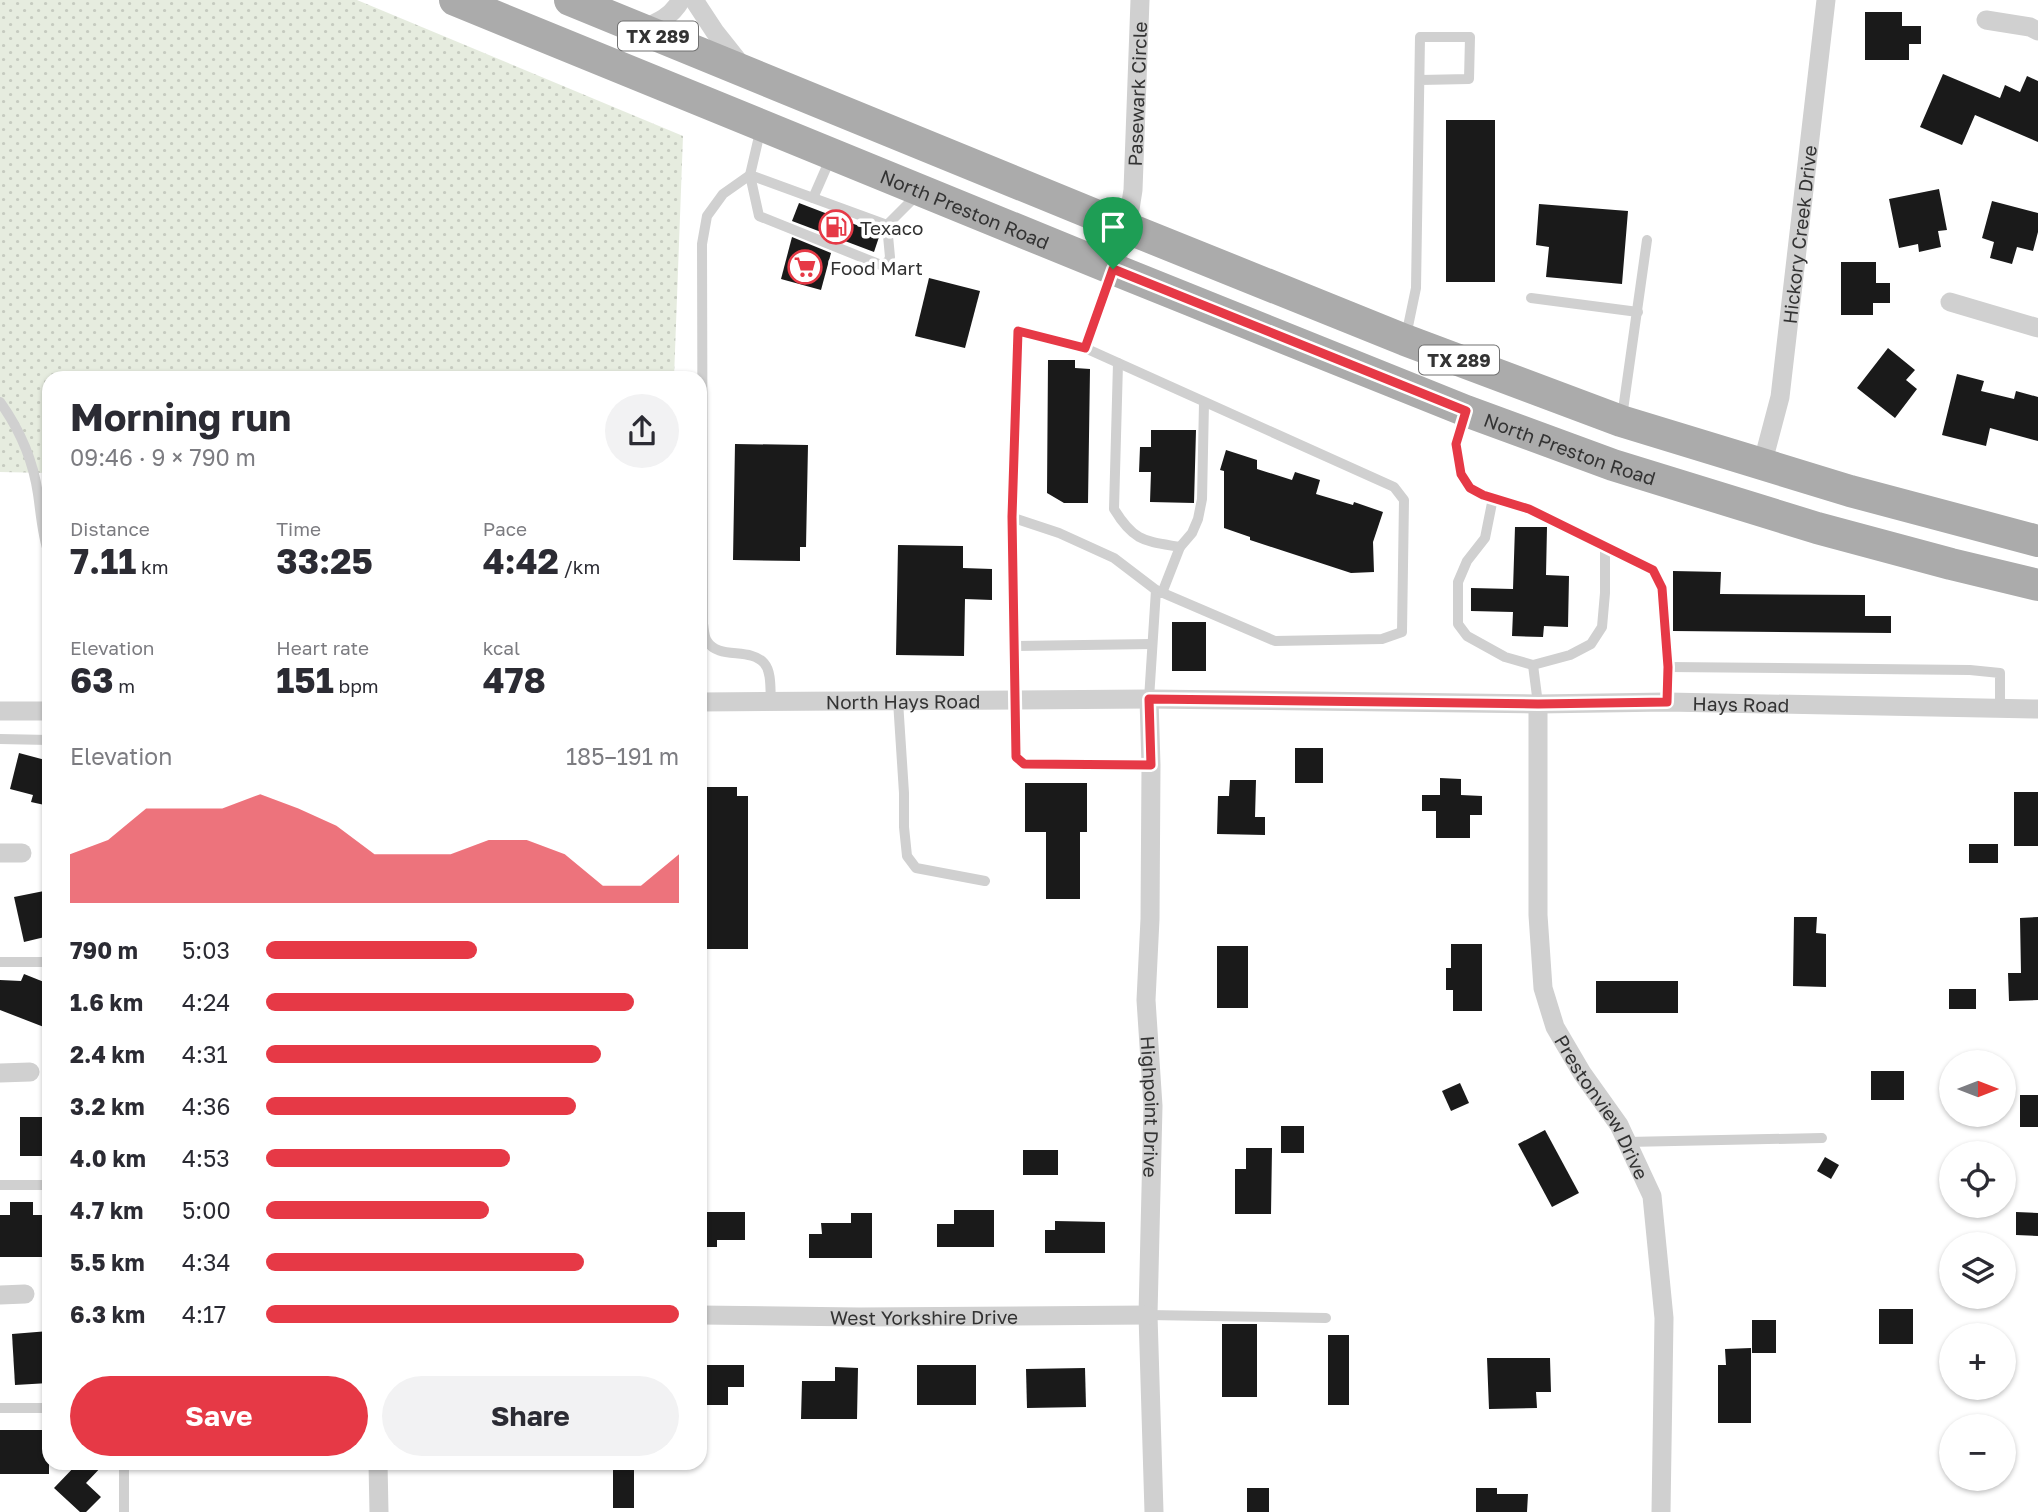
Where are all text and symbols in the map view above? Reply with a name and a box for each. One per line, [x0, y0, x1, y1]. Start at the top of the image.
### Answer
street label: Pasewark Circle [1122, 21, 1151, 167]
road number: TX 289 [618, 22, 698, 51]
street label: Hickory Creek Drive [1777, 144, 1821, 325]
street label: North Preston Road [877, 164, 1053, 253]
pin [1083, 197, 1143, 269]
fuel station icon: Texaco [817, 208, 855, 246]
icon: arrive [1094, 208, 1132, 246]
place label: Texaco [860, 216, 923, 239]
supermarket icon: Food Mart [786, 248, 824, 286]
place label: Food Mart [830, 256, 923, 279]
road number: TX 289 [1419, 346, 1499, 374]
text: Morning run [70, 394, 291, 439]
button: share [605, 394, 679, 468]
street label: North Preston Road [1481, 407, 1659, 489]
text: 09:46 · 9 × 790 m [70, 443, 256, 471]
text: Distance [70, 517, 150, 540]
text: Time [276, 517, 321, 540]
text: Pace [483, 517, 527, 540]
text: 7.11 [70, 540, 136, 582]
text: 33:25 [276, 540, 373, 582]
text: 4:42 [483, 540, 559, 582]
text: km [136, 555, 169, 578]
text: /km [559, 555, 600, 578]
text: Elevation [70, 636, 155, 659]
text: Heart rate [276, 636, 369, 659]
text: kcal [483, 636, 520, 659]
text: 63 [70, 659, 114, 701]
text: 151 [276, 659, 334, 701]
text: 478 [483, 659, 546, 701]
text: m [114, 674, 135, 697]
text: bpm [334, 674, 379, 697]
street label: North Hays Road [826, 689, 980, 713]
street label: Hays Road [1692, 691, 1790, 716]
text: Elevation [70, 742, 172, 770]
text: 185–191 m [566, 742, 679, 770]
text: 790 m [70, 936, 138, 964]
text: 5:03 [182, 936, 230, 964]
text: 1.6 km [70, 988, 143, 1016]
text: 4:24 [182, 988, 230, 1016]
street label: Prestonview Drive [1550, 1030, 1654, 1183]
street label: Highpoint Drive [1137, 1035, 1165, 1178]
text: 2.4 km [70, 1040, 145, 1068]
text: 4:31 [182, 1040, 228, 1068]
north arrow [1939, 1050, 2016, 1127]
map controls [1939, 1050, 2016, 1491]
text: 3.2 km [70, 1092, 145, 1120]
text: 4:36 [182, 1092, 230, 1120]
button: locate [1939, 1141, 2016, 1218]
text: 4.0 km [70, 1144, 146, 1172]
text: 4:53 [182, 1144, 230, 1172]
text: 4.7 km [70, 1196, 144, 1224]
text: 5:00 [182, 1196, 231, 1224]
button: layers [1939, 1232, 2016, 1309]
text: 5.5 km [70, 1248, 145, 1276]
text: 4:34 [182, 1248, 230, 1276]
text: 6.3 km [70, 1300, 145, 1328]
text: 4:17 [182, 1300, 226, 1328]
street label: West Yorkshire Drive [830, 1304, 1018, 1329]
button: + [1939, 1323, 2016, 1400]
button: Save [70, 1376, 368, 1456]
button: Share [382, 1376, 679, 1456]
button: − [1939, 1414, 2016, 1491]

